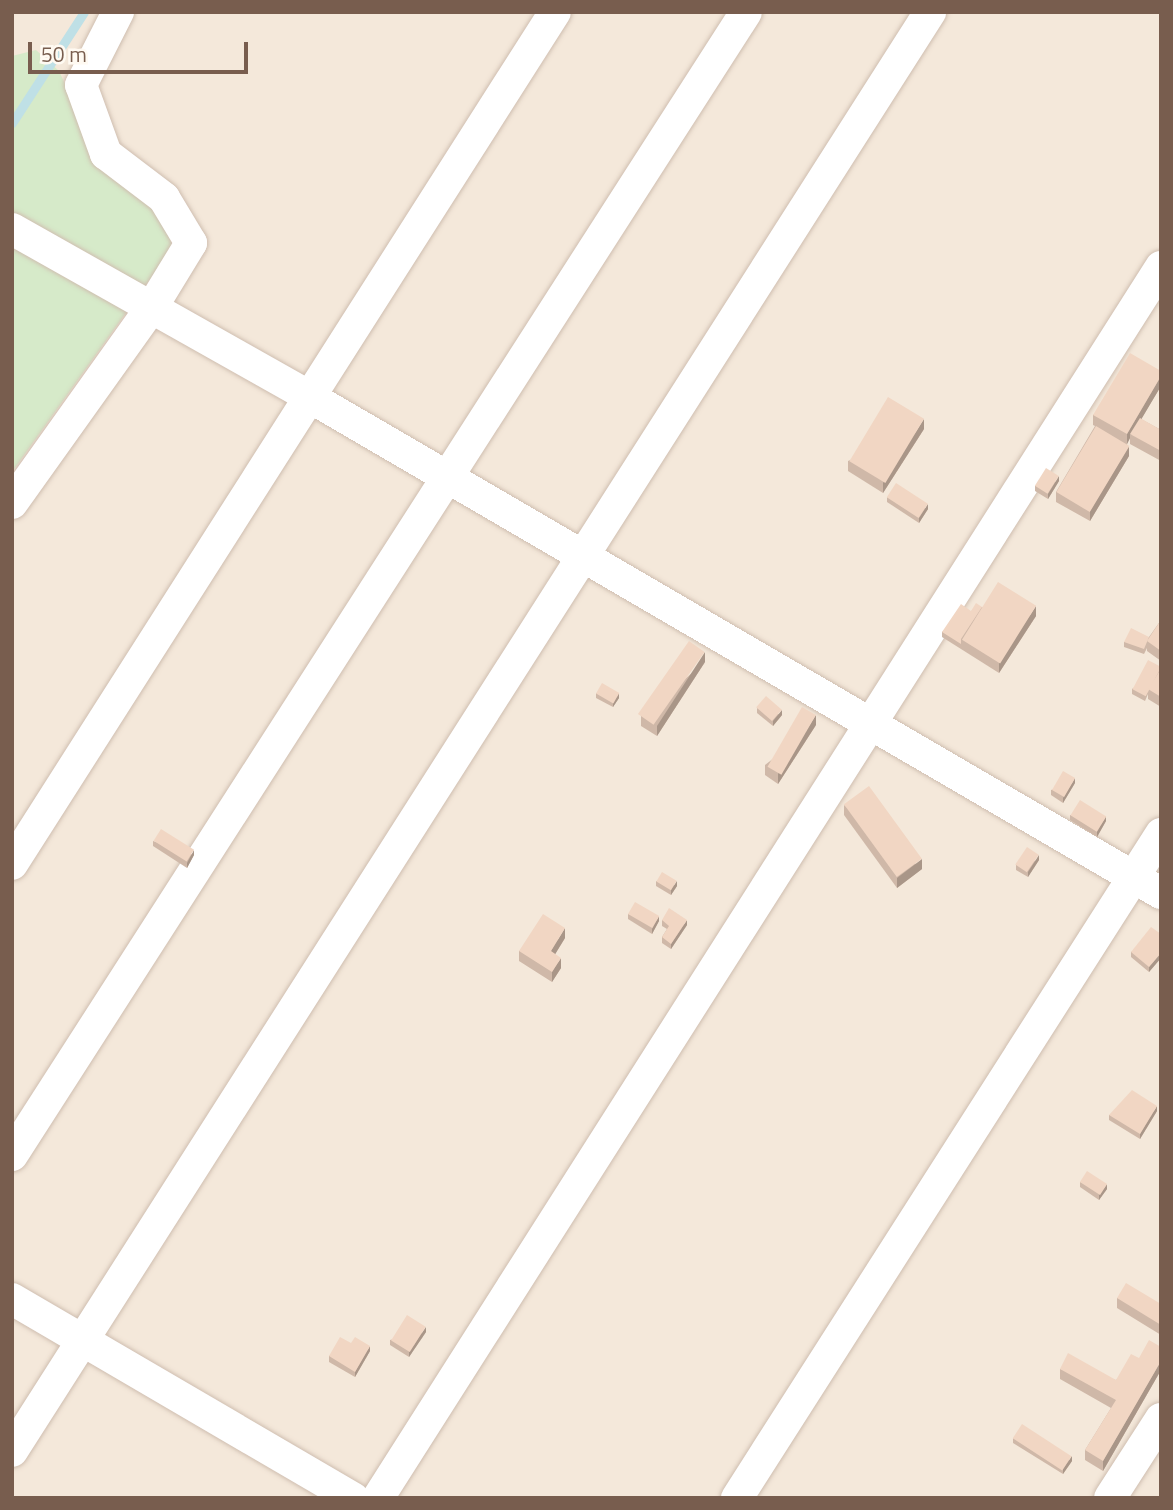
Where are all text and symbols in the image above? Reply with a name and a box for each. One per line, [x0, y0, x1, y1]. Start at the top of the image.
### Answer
scale bar [32, 28, 252, 72]
text: 50 m [41, 38, 87, 70]

